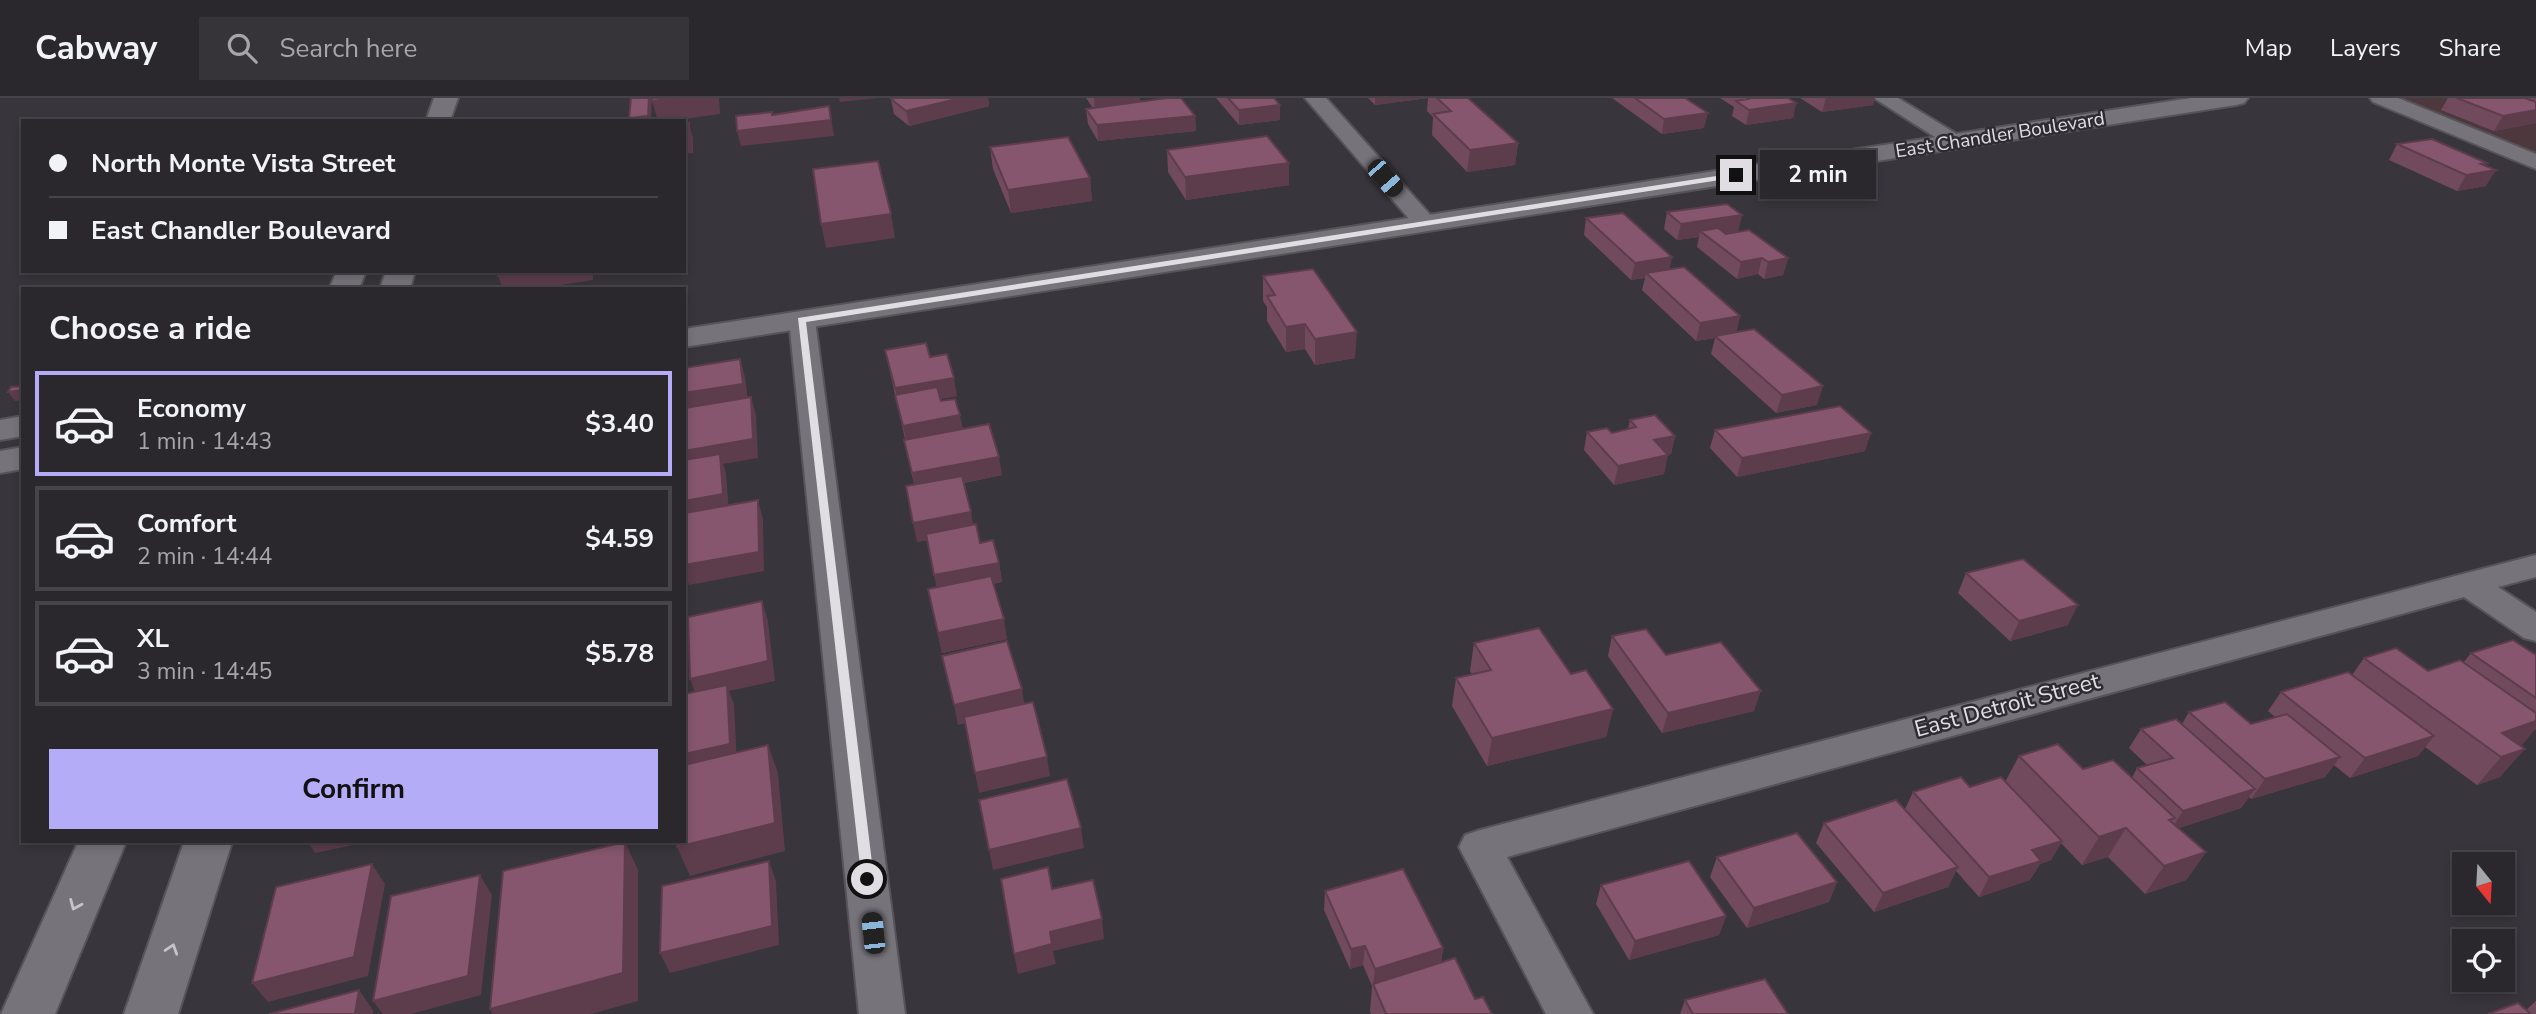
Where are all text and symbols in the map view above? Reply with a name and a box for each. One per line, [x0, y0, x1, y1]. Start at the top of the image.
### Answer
search box [199, 17, 689, 80]
text: Cabway [35, 26, 157, 71]
icon: search [223, 29, 261, 67]
text: Search here [279, 31, 417, 66]
text: Map [2245, 32, 2292, 64]
text: Layers [2330, 32, 2401, 64]
text: Share [2439, 32, 2501, 64]
street label: East Chandler Boulevard [1894, 106, 2106, 164]
text: North Monte Vista Street [91, 146, 396, 181]
callout: 2 min [1760, 150, 1876, 200]
car [1364, 155, 1407, 201]
route end [1720, 159, 1752, 191]
text: 2 min [1788, 159, 1848, 190]
text: East Chandler Boulevard [91, 213, 391, 248]
text: Choose a ride [49, 307, 251, 350]
text: Economy [137, 391, 246, 426]
icon: car [53, 392, 116, 455]
text: $3.40 [585, 406, 654, 441]
text: 1 min · 14:43 [137, 426, 272, 457]
text: Comfort [137, 506, 237, 541]
icon: car [53, 507, 116, 570]
text: $4.59 [585, 521, 654, 556]
text: 2 min · 14:44 [137, 541, 272, 572]
text: XL [137, 621, 169, 656]
icon: car [53, 622, 116, 685]
text: $5.78 [585, 636, 654, 671]
text: 3 min · 14:45 [137, 656, 272, 687]
street label: East Detroit Street [1911, 665, 2104, 745]
button: Confirm [49, 749, 658, 829]
north arrow [2452, 852, 2515, 915]
map controls [2452, 852, 2515, 992]
route start [851, 863, 883, 895]
one-way arrow [69, 898, 83, 911]
car [861, 911, 886, 955]
button: locate [2452, 929, 2515, 992]
one-way arrow [164, 944, 179, 956]

